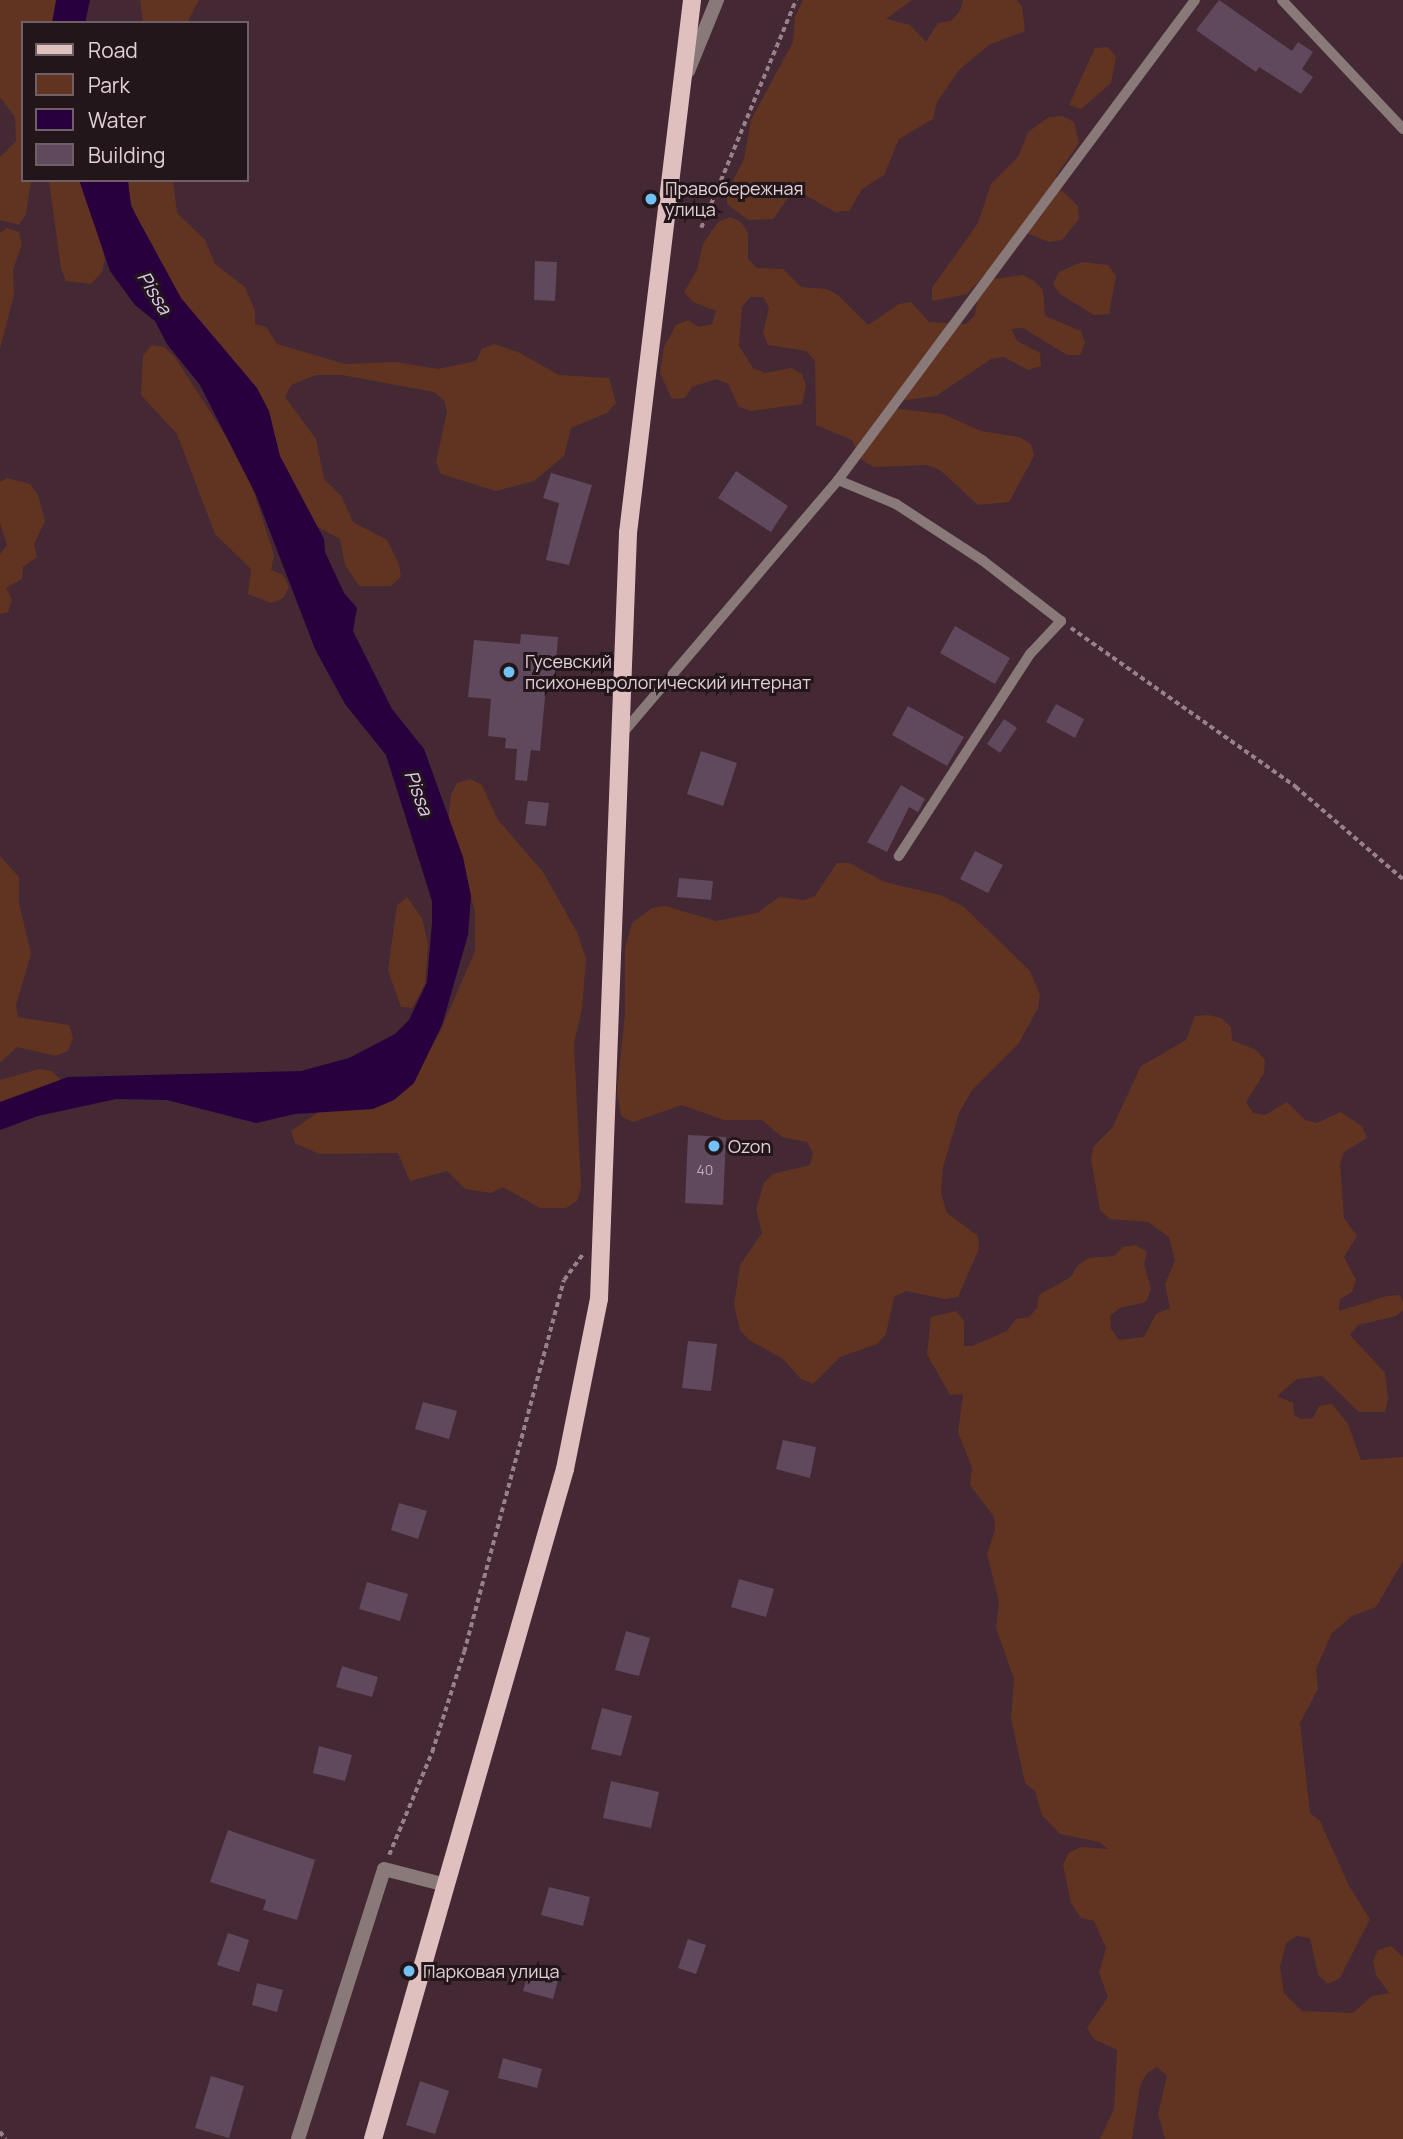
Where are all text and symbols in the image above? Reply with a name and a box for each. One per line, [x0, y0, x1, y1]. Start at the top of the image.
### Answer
legend [21, 21, 248, 182]
text: Road [88, 36, 138, 64]
text: Park [88, 71, 130, 99]
text: Water [88, 106, 146, 134]
text: Building [88, 141, 165, 169]
place label: Правобережная улица [665, 178, 803, 220]
marker: Правобережная улица [643, 191, 659, 207]
water label: Pissa [132, 267, 176, 319]
place label: Гусевский психоневрологический интернат [525, 651, 811, 694]
marker: Гусевский психоневрологический интернат [499, 662, 519, 682]
water label: Pissa [399, 767, 437, 819]
place label: Ozon [728, 1135, 771, 1157]
marker: Ozon [706, 1138, 722, 1154]
house number: 40 [697, 1162, 713, 1178]
place label: Парковая улица [423, 1960, 560, 1982]
marker: Парковая улица [401, 1963, 417, 1979]

